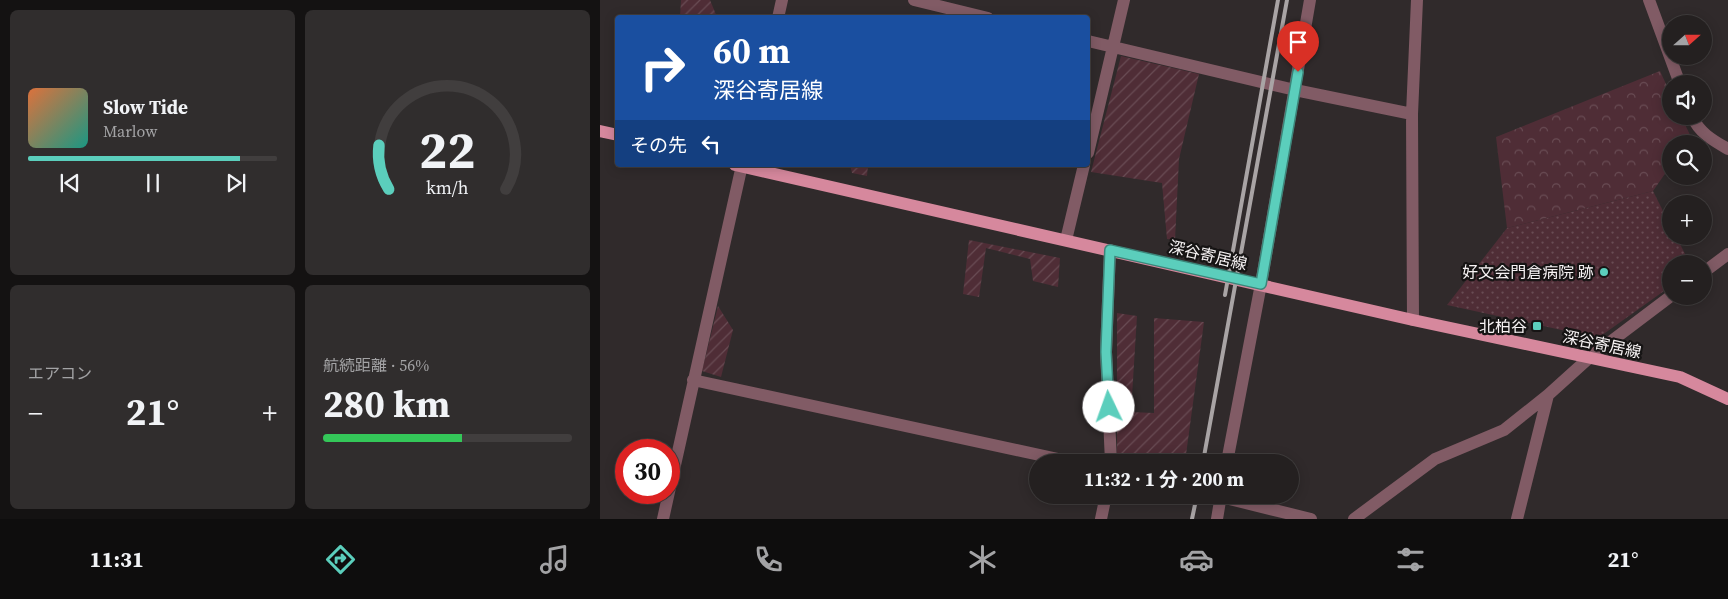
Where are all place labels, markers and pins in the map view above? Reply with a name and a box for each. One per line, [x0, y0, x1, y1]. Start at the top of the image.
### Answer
pin [1277, 21, 1319, 72]
place label: 好文会門倉病院 跡 [1462, 261, 1594, 283]
marker: 好文会門倉病院 跡 [1598, 266, 1610, 278]
place label: 北柏谷 [1479, 315, 1527, 337]
marker: 北柏谷 [1531, 320, 1543, 332]

